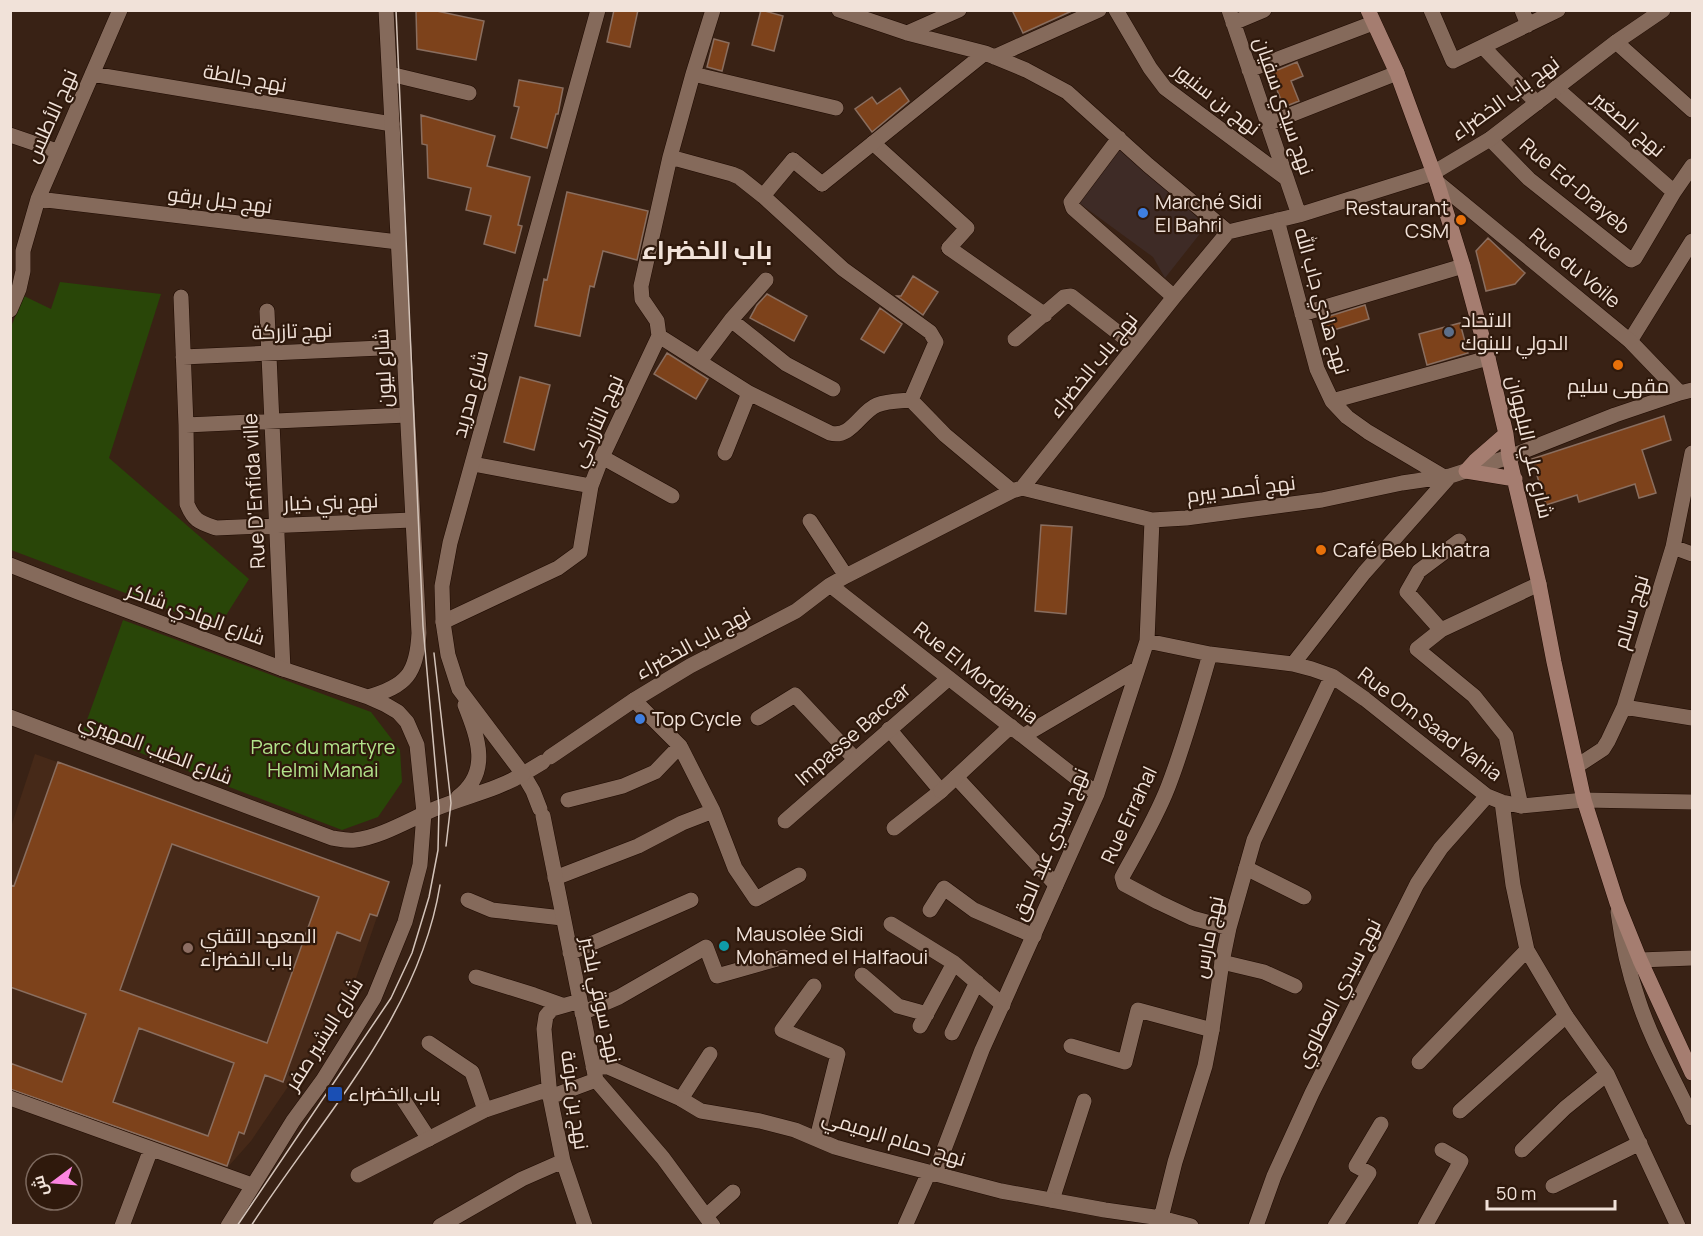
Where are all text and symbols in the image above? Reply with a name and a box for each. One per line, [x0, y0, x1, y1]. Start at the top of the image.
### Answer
street label: نهج سيدي سفيان [1245, 33, 1321, 180]
street label: نهج باب الخضراء [1445, 49, 1565, 147]
street label: نهج بن سنيور [1167, 55, 1266, 142]
street label: نهج جالطة [201, 57, 289, 99]
street label: نهج الأطلس [18, 65, 84, 167]
street label: نهج الصغير [1586, 84, 1671, 163]
street label: Rue Ed-Drayeb [1514, 131, 1636, 240]
street label: نهج جبل برقو [166, 180, 274, 220]
place label: Marché Sidi El Bahri [1155, 188, 1262, 238]
place label: Restaurant CSM [1345, 194, 1449, 244]
marker: Marché Sidi El Bahri [1136, 206, 1150, 220]
marker: Restaurant CSM [1454, 213, 1468, 227]
street label: Rue du Voile [1524, 221, 1627, 314]
street label: نهج هادي جاب الله [1286, 224, 1356, 378]
district label: باب الخضراء [642, 231, 772, 267]
place label: الاتحاد الدولي للبنوك [1461, 306, 1569, 359]
street label: نهج باب الخضراء [1042, 307, 1144, 423]
street label: نهج تازركة [251, 316, 333, 346]
marker: الاتحاد الدولي للبنوك [1442, 325, 1456, 339]
street label: شارع ليون [367, 328, 399, 408]
street label: شارع مدريد [445, 347, 495, 441]
marker: مقهى سليم [1611, 358, 1625, 372]
street label: نهج التازركي [564, 370, 632, 472]
place label: مقهى سليم [1567, 372, 1669, 400]
street label: شارع علي البلهوان [1498, 373, 1560, 522]
street label: Rue D'Enfida ville [236, 412, 271, 570]
street label: نهج أحمد بيرم [1185, 468, 1297, 510]
street label: نهج بني خيار [282, 486, 379, 520]
place label: Café Beb Lkhatra [1333, 536, 1490, 563]
marker: Café Beb Lkhatra [1314, 543, 1328, 557]
street label: نهج سالم [1606, 571, 1656, 653]
street label: شارع الهادي شاكر [121, 576, 269, 654]
street label: نهج باب الخضراء [630, 600, 756, 686]
street label: Rue El Mordjania [908, 615, 1044, 730]
street label: Rue Om Saad Yahia [1353, 660, 1508, 787]
street label: Impasse Baccar [789, 676, 916, 791]
place label: Top Cycle [652, 705, 742, 732]
street label: شارع الطيب المهيري [75, 707, 237, 793]
marker: Top Cycle [633, 712, 647, 726]
park label: Parc du martyre Helmi Manai [251, 733, 395, 783]
street label: Rue Errahal [1094, 762, 1163, 868]
street label: نهج سيدي عبد الحق [1005, 763, 1097, 925]
street label: نهج مارس [1186, 893, 1230, 981]
street label: نهج سيدي العطاوي [1288, 914, 1389, 1073]
place label: Mausolée Sidi Mohamed el Halfaoui [736, 920, 928, 970]
place label: المعهد التقني باب الخضراء [200, 922, 317, 972]
street label: نهج سوقي بلخير [572, 933, 628, 1066]
marker: Mausolée Sidi Mohamed el Halfaoui [717, 939, 731, 953]
marker: المعهد التقني باب الخضراء [181, 941, 195, 955]
street label: شارع البشير صفر [278, 972, 370, 1096]
street label: نهج بن عرفة [554, 1049, 596, 1151]
place label: باب الخضراء [348, 1080, 441, 1107]
marker: باب الخضراء [326, 1085, 344, 1103]
street label: نهج حمام الرميمي [818, 1103, 969, 1175]
north arrow [24, 1152, 84, 1212]
text: ش [26, 1173, 53, 1199]
scale bar [1487, 1173, 1614, 1211]
text: 50 m [1496, 1181, 1536, 1205]

